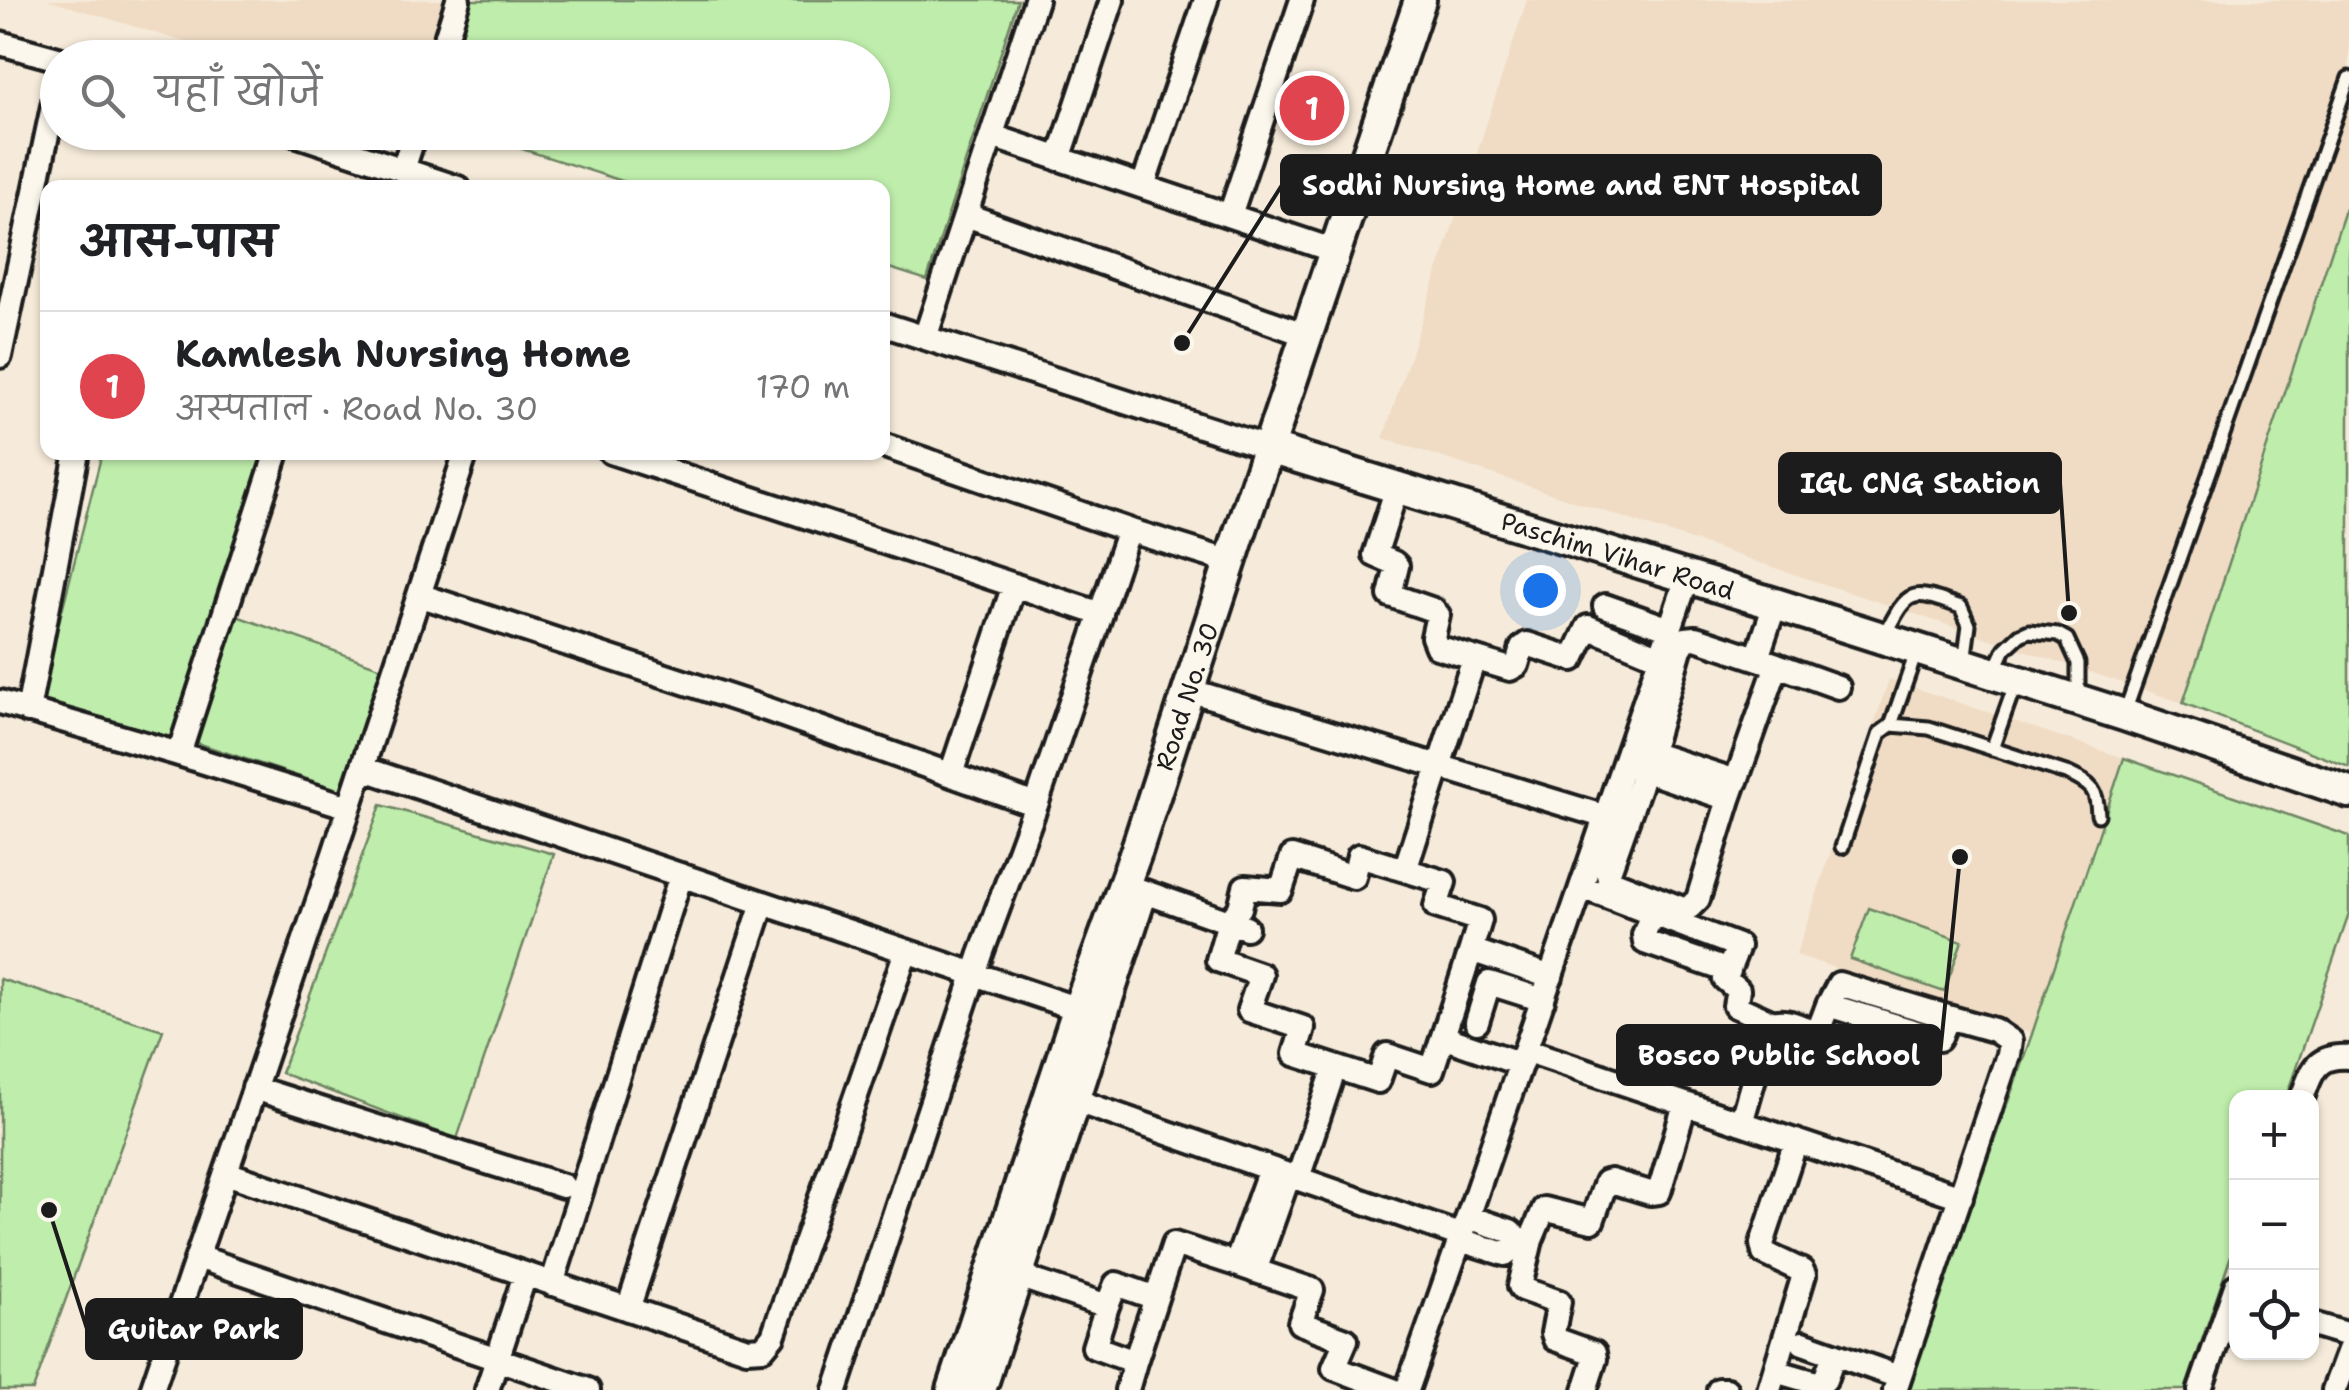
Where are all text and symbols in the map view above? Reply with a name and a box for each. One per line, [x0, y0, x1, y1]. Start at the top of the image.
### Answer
search box [40, 40, 890, 150]
text: यहाँ खोजें [155, 66, 322, 117]
icon: search [75, 68, 130, 123]
pin: 1 [1280, 70, 1344, 146]
callout: Sodhi Nursing Home and ENT Hospital [1282, 156, 1880, 214]
text: Sodhi Nursing Home and ENT Hospital [1302, 166, 1860, 204]
text: आस-पास [80, 213, 277, 269]
text: Kamlesh Nursing Home [175, 328, 631, 379]
text: 1 [105, 365, 120, 408]
text: 170 m [756, 365, 850, 408]
text: अस्पताल · Road No. 30 [175, 387, 538, 430]
callout: IGL CNG Station [1780, 454, 2060, 512]
text: IGL CNG Station [1800, 464, 2040, 502]
street label: Paschim Vihar Road [1497, 504, 1739, 608]
your location [1515, 565, 1566, 616]
street label: Road No. 30 [1147, 618, 1227, 775]
callout: Bosco Public School [1618, 1026, 1940, 1084]
text: Bosco Public School [1638, 1036, 1921, 1074]
map controls [2229, 1090, 2319, 1360]
button: + [2229, 1090, 2319, 1180]
button: − [2229, 1180, 2319, 1270]
button: locate [2229, 1270, 2319, 1360]
callout: Guitar Park [87, 1300, 301, 1358]
text: Guitar Park [107, 1310, 281, 1348]

